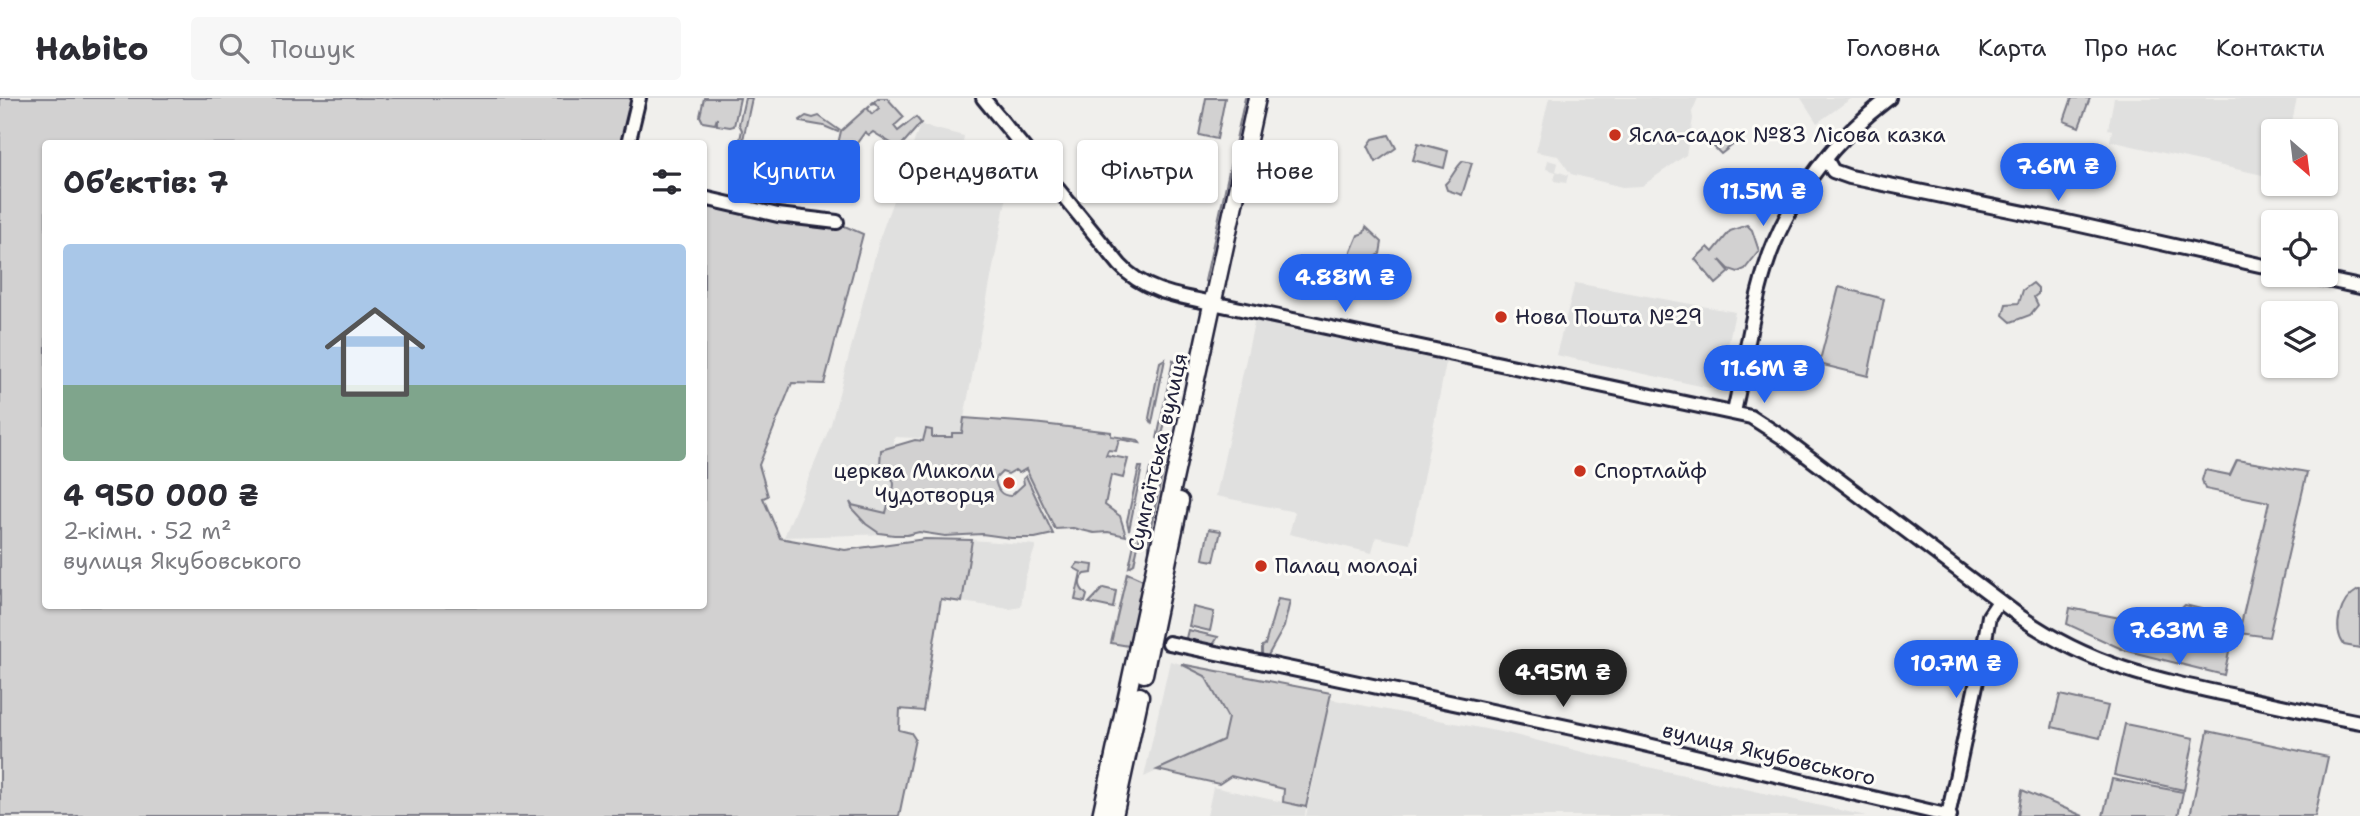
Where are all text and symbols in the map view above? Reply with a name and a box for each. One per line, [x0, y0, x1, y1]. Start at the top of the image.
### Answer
search box [191, 17, 681, 80]
text: Habito [35, 26, 149, 71]
icon: search [215, 29, 253, 67]
text: Пошук [271, 31, 355, 66]
text: Головна [1846, 32, 1940, 64]
text: Карта [1978, 32, 2047, 64]
text: Про нас [2085, 32, 2178, 64]
text: Контакти [2216, 32, 2325, 64]
north arrow [2261, 119, 2338, 196]
map controls [2261, 119, 2338, 378]
place label: Ясла-садок №83 Лісова казка [1629, 121, 1945, 149]
marker: Ясла-садок №83 Лісова казка [1607, 127, 1623, 143]
chip: Купити [728, 140, 860, 203]
chip: Орендувати [874, 140, 1063, 203]
chip: Фільтри [1077, 140, 1218, 203]
chip: Нове [1232, 140, 1338, 203]
pin: 7.6M ₴ [2001, 144, 2115, 203]
text: 7.6M ₴ [2016, 151, 2100, 181]
text: Об’єктів: 7 [63, 162, 229, 203]
icon: filters [648, 163, 686, 201]
pin: 11.5M ₴ [1698, 169, 1828, 228]
text: 11.5M ₴ [1719, 176, 1807, 206]
button: locate [2261, 210, 2338, 287]
pin: 4.88M ₴ [1280, 254, 1410, 314]
text: 4.88M ₴ [1295, 262, 1395, 292]
icon: home [312, 289, 438, 415]
button: layers [2261, 301, 2338, 378]
place label: Нова Пошта №29 [1515, 303, 1702, 331]
marker: Нова Пошта №29 [1493, 309, 1509, 325]
pin: 11.6M ₴ [1699, 345, 1829, 405]
street label: Сумгаїтська вулиця [1122, 350, 1194, 554]
text: 11.6M ₴ [1720, 353, 1808, 383]
place label: церква Миколи Чудотворця [833, 457, 995, 509]
place label: Спортлайф [1594, 457, 1707, 485]
marker: Спортлайф [1572, 463, 1588, 479]
text: 4 950 000 ₴ [63, 475, 259, 516]
marker: церква Миколи Чудотворця [1001, 475, 1017, 491]
text: 2-кімн. · 52 m² [63, 516, 232, 546]
text: вулиця Якубовського [63, 546, 302, 576]
place label: Палац молоді [1275, 552, 1418, 580]
marker: Палац молоді [1253, 558, 1269, 574]
pin: 7.63M ₴ [2114, 608, 2244, 667]
text: 7.63M ₴ [2129, 615, 2229, 645]
pin: 10.7M ₴ [1891, 640, 2021, 700]
text: 10.7M ₴ [1910, 648, 2002, 678]
pin: 4.95M ₴ [1498, 650, 1628, 709]
text: 4.95M ₴ [1515, 657, 1611, 687]
street label: вулиця Якубовського [1660, 716, 1878, 792]

